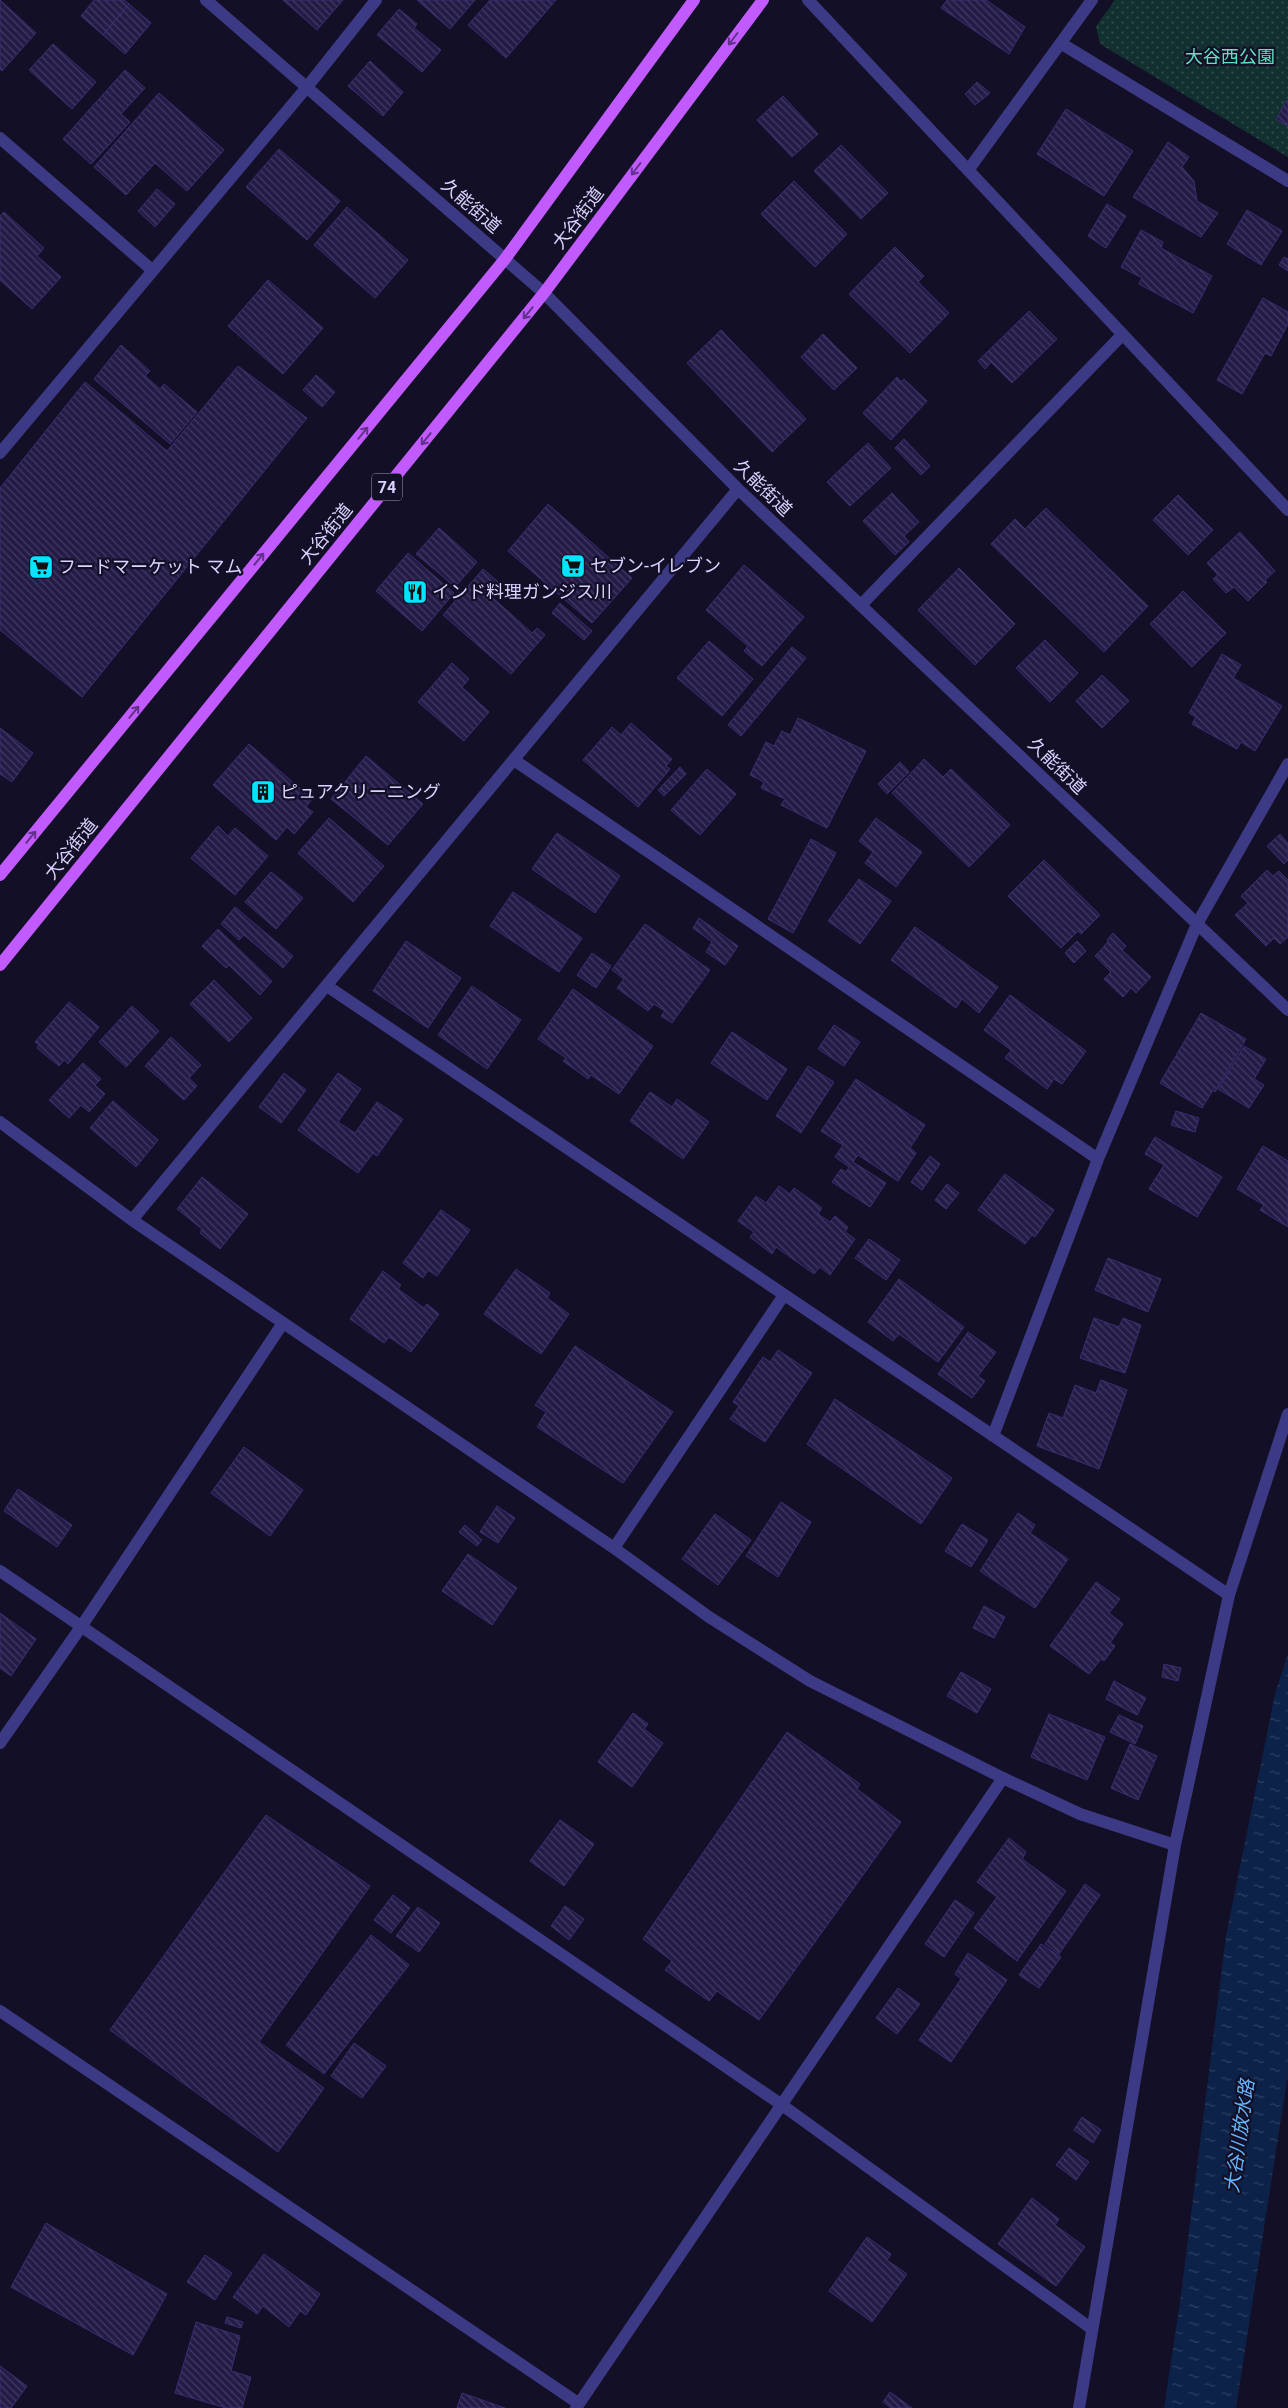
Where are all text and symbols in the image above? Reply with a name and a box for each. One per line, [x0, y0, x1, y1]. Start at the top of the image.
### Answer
one-way arrow [728, 32, 739, 45]
park label: 大谷西公園 [1185, 46, 1275, 67]
one-way arrow [631, 162, 642, 175]
street label: 久能街道 [437, 174, 505, 237]
street label: 大谷街道 [548, 183, 608, 253]
one-way arrow [522, 306, 533, 319]
one-way arrow [357, 427, 368, 440]
one-way arrow [420, 433, 431, 446]
street label: 久能街道 [730, 455, 797, 520]
road number: 74 [372, 474, 402, 501]
street label: 大谷街道 [295, 499, 356, 568]
one-way arrow [254, 553, 265, 566]
supermarket icon: セブン-イレブン [560, 553, 586, 579]
supermarket icon: フードマーケット マム [28, 554, 54, 580]
place label: セブン-イレブン [590, 555, 721, 576]
place label: フードマーケット マム [58, 556, 242, 577]
restaurant icon: インド料理ガンジス川 [402, 579, 428, 605]
place label: インド料理ガンジス川 [432, 581, 612, 602]
one-way arrow [129, 705, 140, 718]
street label: 久能街道 [1024, 733, 1091, 798]
building icon: ピュアクリーニング [250, 779, 276, 805]
place label: ピュアクリーニング [280, 781, 441, 802]
street label: 大谷街道 [40, 814, 101, 883]
one-way arrow [25, 831, 36, 844]
water label: 大谷川放水路 [1220, 2076, 1259, 2194]

